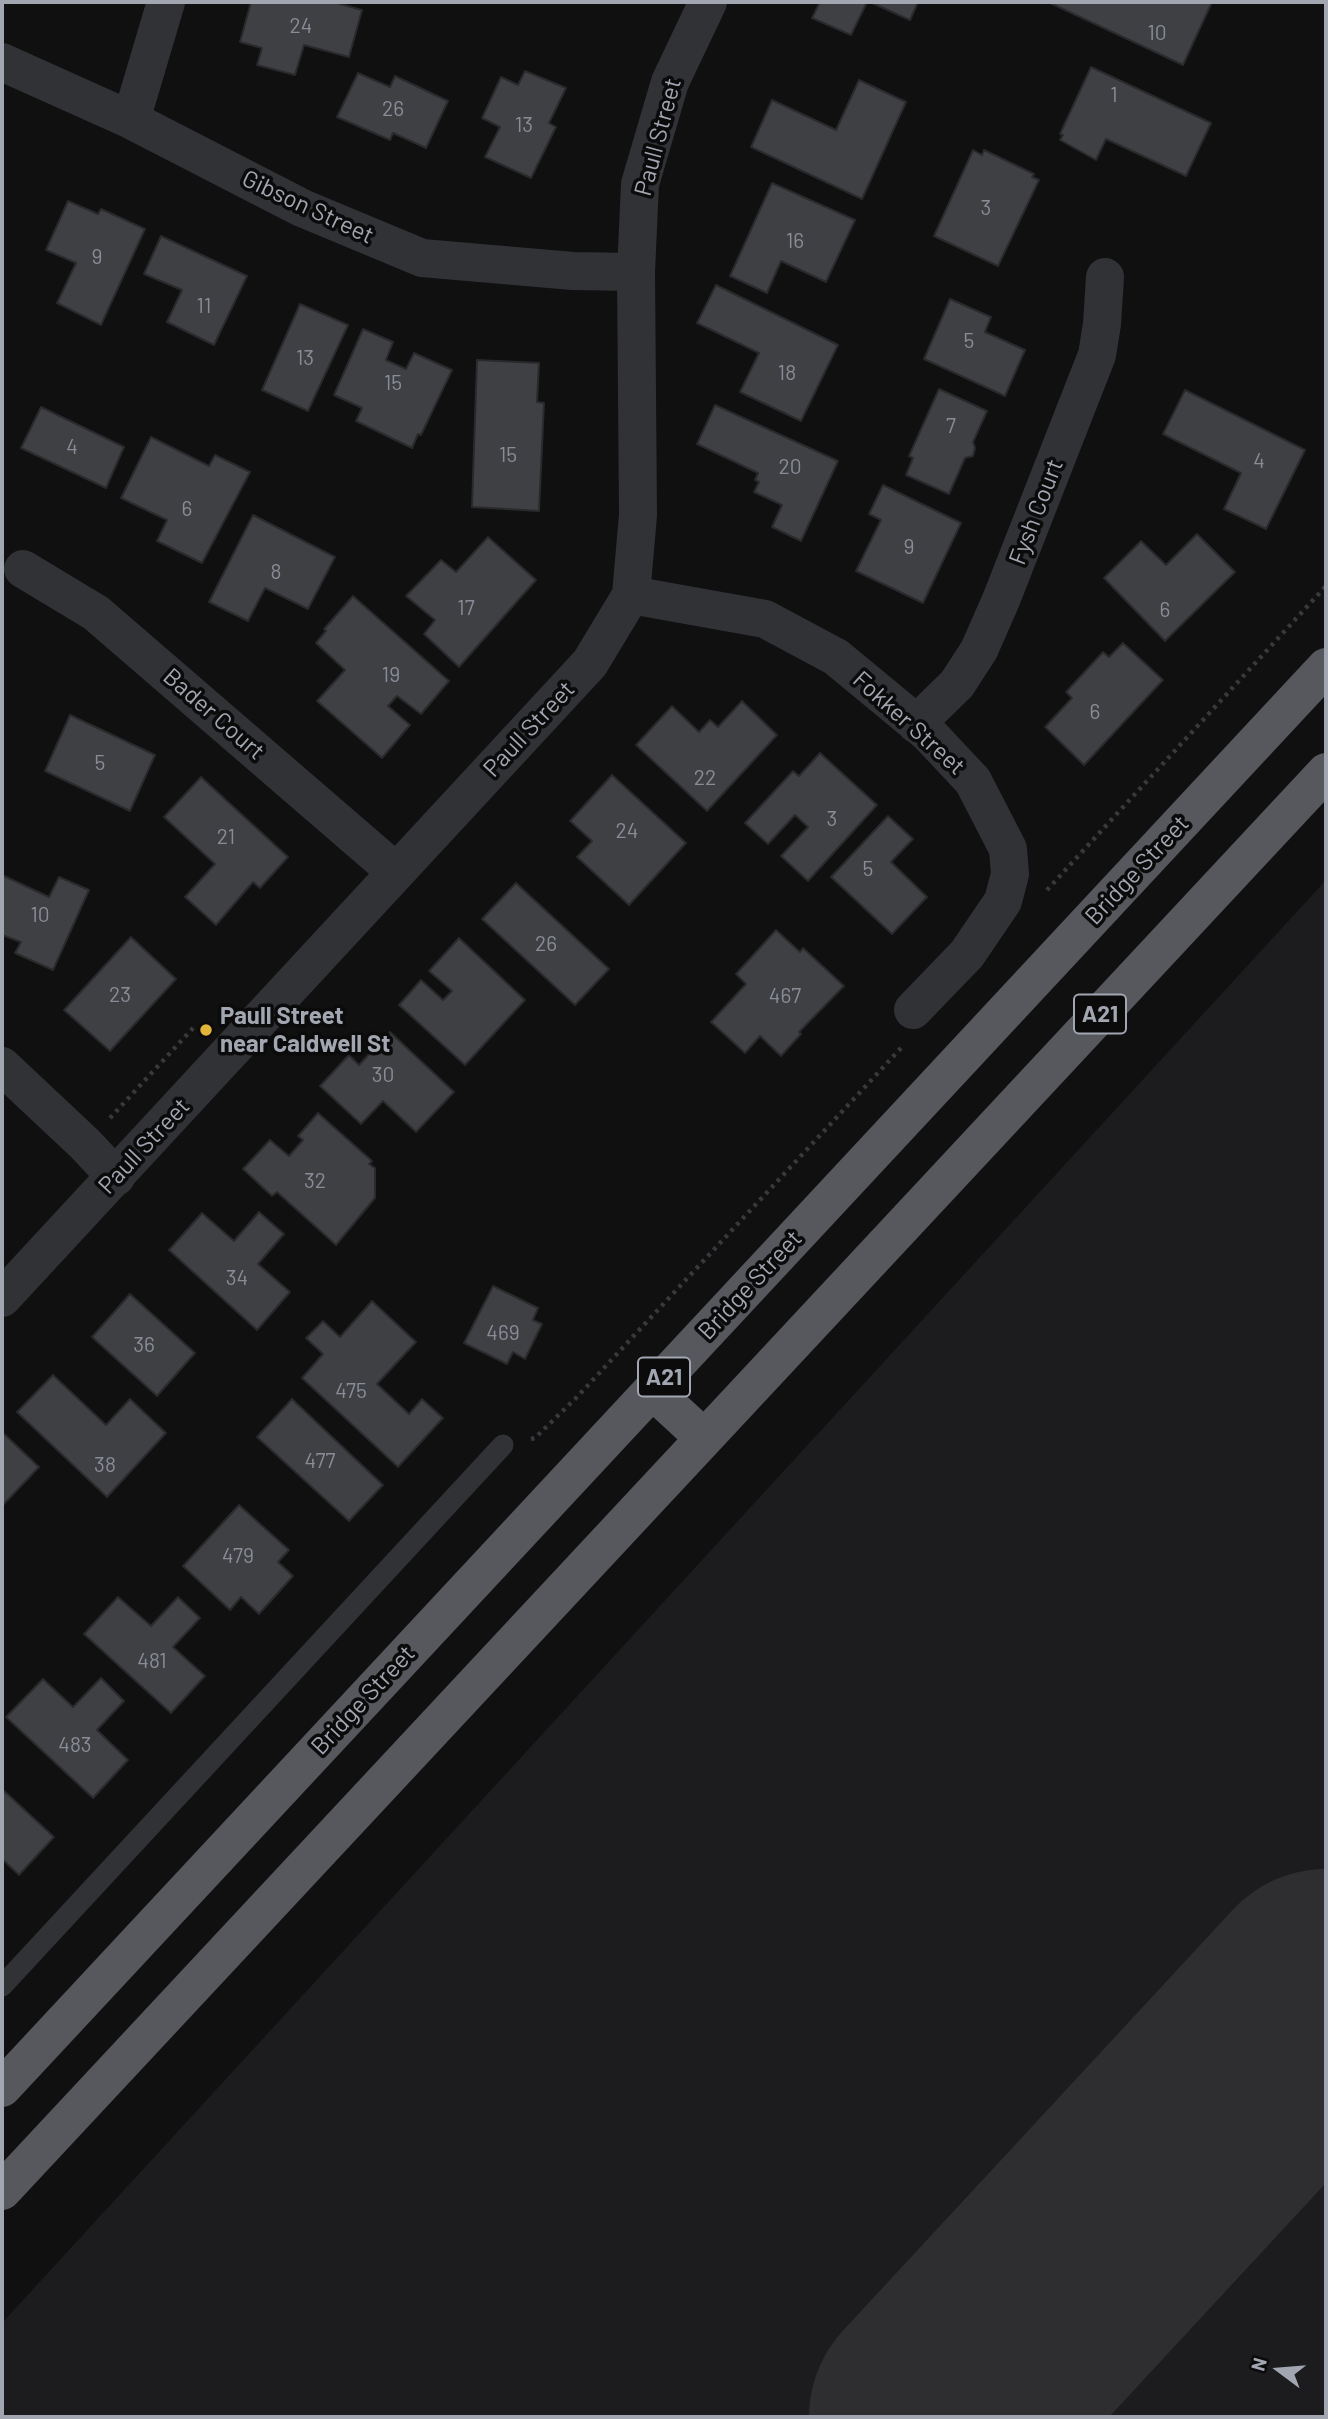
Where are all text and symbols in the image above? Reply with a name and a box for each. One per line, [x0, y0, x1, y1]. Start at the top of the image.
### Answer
house number: 24 [290, 13, 312, 39]
house number: 10 [1147, 20, 1167, 46]
street label: Paull Street [628, 75, 688, 199]
house number: 1 [1110, 82, 1118, 108]
house number: 26 [382, 96, 404, 122]
house number: 13 [515, 112, 533, 138]
street label: Gibson Street [238, 164, 378, 250]
house number: 3 [981, 195, 991, 221]
house number: 16 [786, 228, 804, 254]
house number: 9 [92, 244, 102, 270]
house number: 11 [197, 293, 211, 319]
house number: 5 [964, 328, 974, 354]
house number: 13 [296, 345, 314, 371]
house number: 18 [778, 360, 796, 386]
house number: 15 [384, 370, 402, 396]
house number: 7 [946, 413, 956, 439]
house number: 4 [66, 434, 78, 460]
house number: 15 [499, 442, 517, 468]
house number: 4 [1253, 448, 1265, 474]
house number: 20 [778, 454, 802, 480]
street label: Fysh Court [1003, 455, 1069, 569]
house number: 6 [182, 496, 192, 522]
house number: 9 [904, 534, 914, 560]
house number: 8 [271, 559, 281, 585]
house number: 17 [457, 595, 475, 621]
house number: 6 [1160, 597, 1170, 623]
street label: Bader Court [157, 662, 271, 766]
house number: 19 [382, 662, 400, 688]
street label: Fokker Street [847, 665, 971, 781]
street label: Paull Street [477, 675, 581, 783]
house number: 6 [1090, 699, 1100, 725]
house number: 5 [95, 750, 105, 776]
house number: 22 [694, 765, 716, 791]
house number: 3 [827, 806, 837, 832]
street label: Bridge Street [1079, 809, 1195, 931]
house number: 24 [616, 818, 638, 844]
house number: 21 [217, 824, 235, 850]
house number: 5 [863, 856, 873, 882]
house number: 10 [30, 902, 50, 928]
house number: 26 [535, 931, 557, 957]
house number: 23 [109, 982, 131, 1008]
house number: 467 [769, 983, 801, 1009]
road number: A21 [1074, 995, 1126, 1034]
place label: Paull Street near Caldwell St [220, 1002, 390, 1058]
marker: Paull Street near Caldwell St [198, 1022, 214, 1038]
house number: 30 [372, 1062, 394, 1088]
street label: Paull Street [92, 1092, 196, 1200]
house number: 32 [304, 1168, 326, 1194]
street label: Bridge Street [692, 1224, 808, 1346]
house number: 34 [226, 1265, 248, 1291]
house number: 469 [486, 1320, 520, 1346]
house number: 36 [133, 1332, 155, 1358]
road number: A21 [638, 1358, 690, 1396]
house number: 475 [335, 1378, 367, 1404]
house number: 477 [305, 1448, 335, 1474]
house number: 38 [94, 1452, 116, 1478]
house number: 479 [222, 1543, 254, 1569]
street label: Bridge Street [305, 1639, 421, 1761]
house number: 481 [137, 1648, 167, 1674]
house number: 483 [58, 1732, 92, 1758]
north arrow [1244, 2335, 1314, 2405]
text: N [1246, 2355, 1271, 2373]

